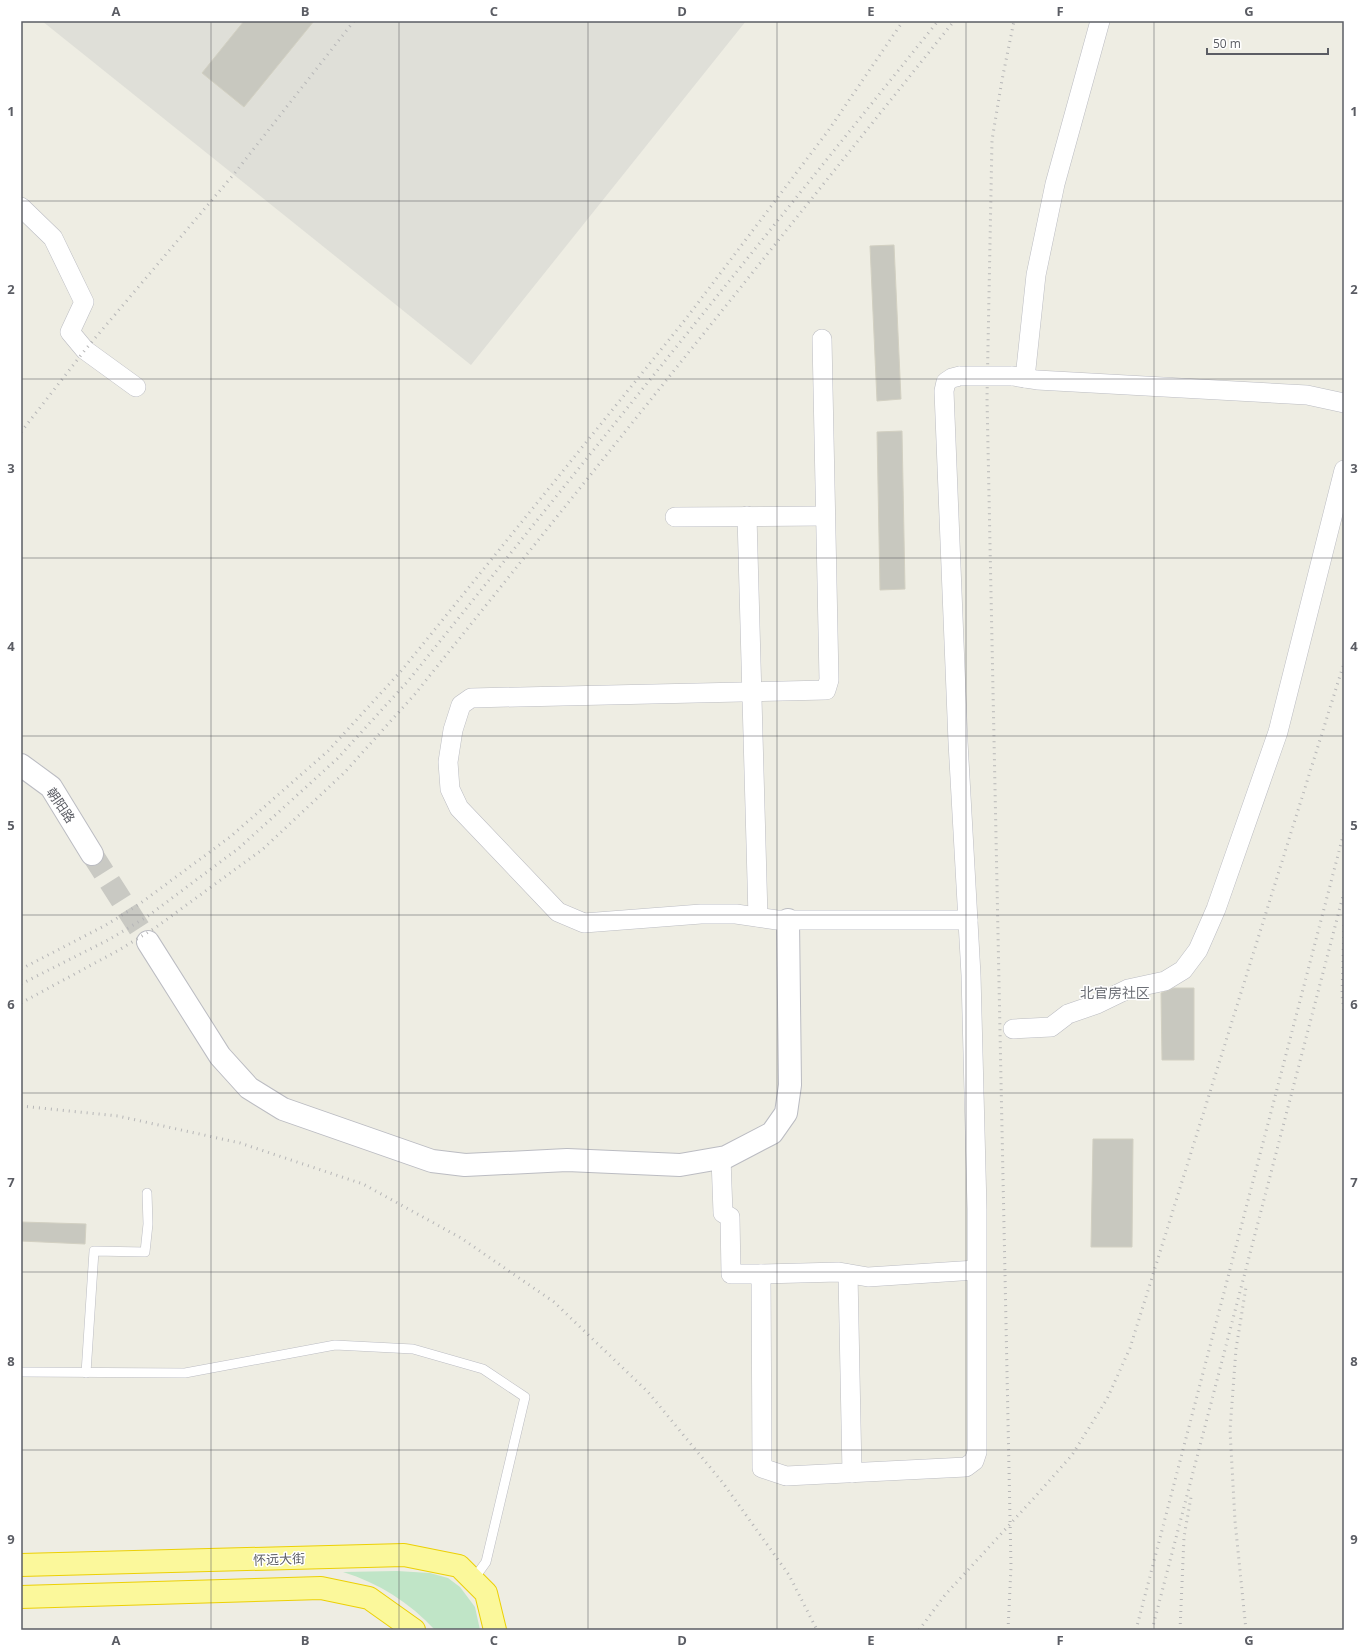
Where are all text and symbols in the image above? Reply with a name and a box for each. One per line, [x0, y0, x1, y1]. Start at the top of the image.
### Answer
text: A [112, 2, 121, 20]
text: B [301, 2, 310, 20]
text: C [490, 2, 498, 20]
text: D [677, 2, 687, 20]
text: E [867, 2, 875, 20]
text: F [1056, 2, 1064, 20]
text: G [1244, 2, 1254, 20]
scale bar [1207, 30, 1328, 56]
text: 50 m [1213, 35, 1241, 52]
text: 1 [7, 102, 15, 120]
text: 1 [1350, 102, 1358, 120]
text: 2 [7, 280, 15, 298]
text: 2 [1350, 280, 1358, 298]
text: 3 [7, 459, 15, 477]
text: 3 [1350, 459, 1358, 477]
text: 4 [7, 637, 15, 655]
text: 4 [1350, 637, 1358, 655]
street label: 朝阳路 [43, 784, 79, 826]
text: 5 [7, 816, 15, 834]
text: 5 [1350, 816, 1358, 834]
district label: 北官房社区 [1080, 983, 1150, 1002]
text: 6 [7, 995, 15, 1013]
text: 6 [1350, 995, 1358, 1013]
text: 7 [7, 1173, 15, 1191]
text: 7 [1350, 1173, 1358, 1191]
text: 8 [7, 1352, 15, 1370]
text: 8 [1350, 1352, 1358, 1370]
text: 9 [7, 1530, 15, 1548]
text: 9 [1350, 1530, 1358, 1548]
street label: 怀远大街 [253, 1549, 305, 1569]
text: A [112, 1631, 121, 1649]
text: B [301, 1631, 310, 1649]
text: C [490, 1631, 498, 1649]
text: D [677, 1631, 687, 1649]
text: E [867, 1631, 875, 1649]
text: F [1056, 1631, 1064, 1649]
text: G [1244, 1631, 1254, 1649]

